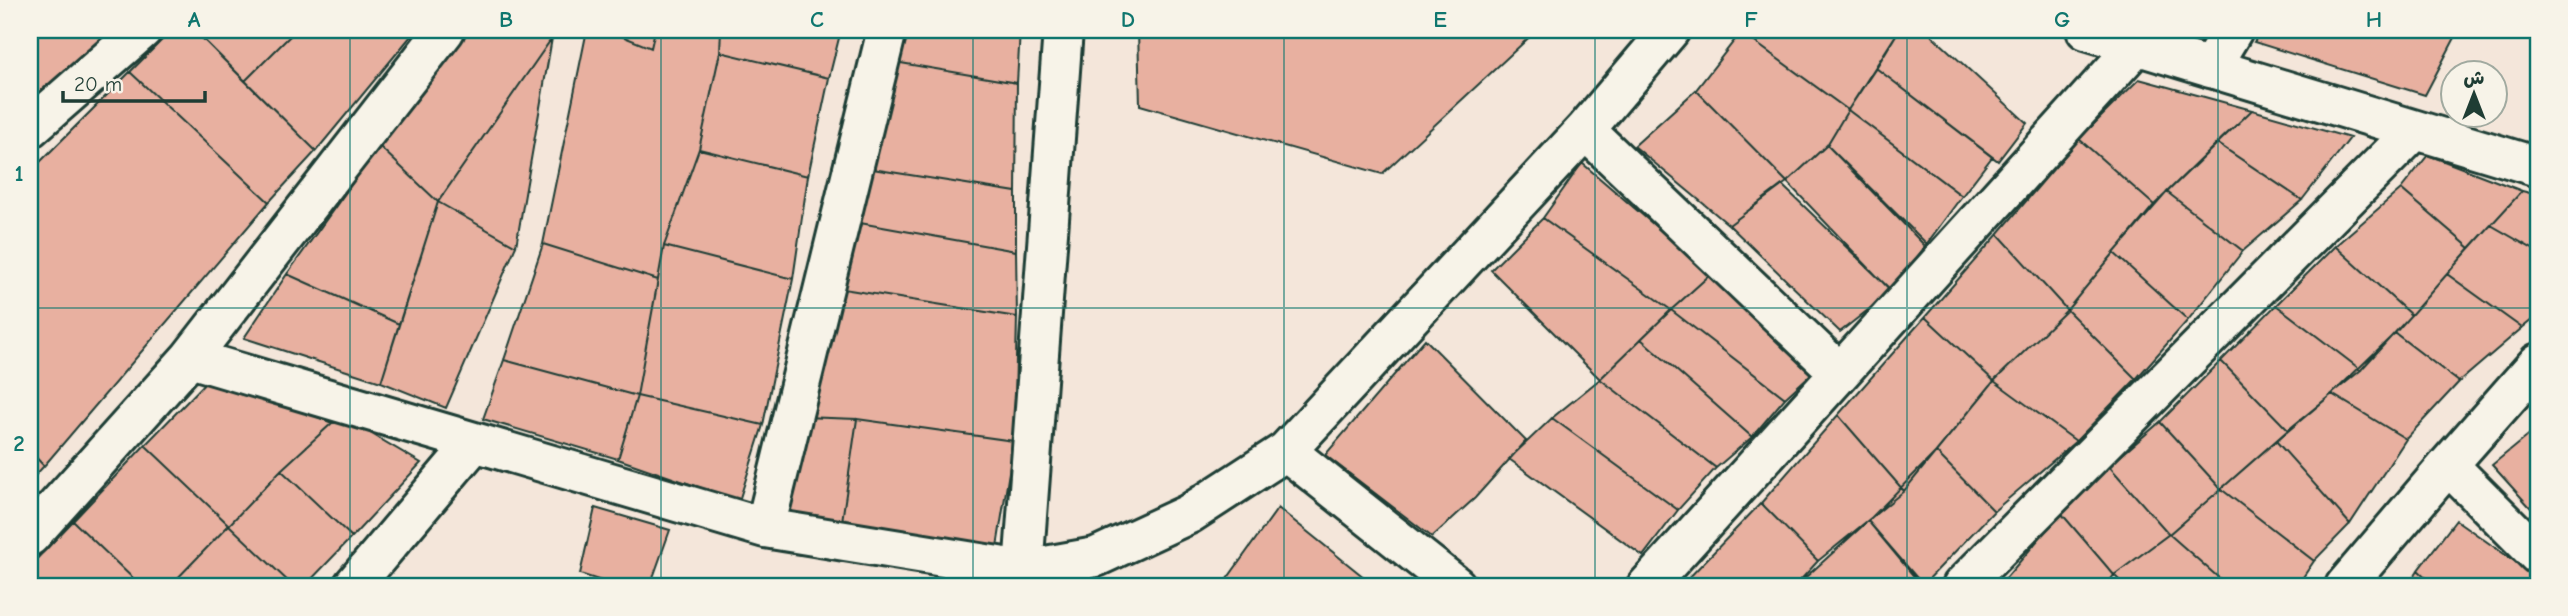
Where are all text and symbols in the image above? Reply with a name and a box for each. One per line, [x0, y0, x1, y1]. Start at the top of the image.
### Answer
text: A [188, 6, 201, 33]
text: B [499, 6, 513, 33]
text: C [810, 6, 824, 33]
text: D [1121, 6, 1135, 33]
text: E [1433, 6, 1447, 33]
text: F [1744, 6, 1758, 33]
text: G [2054, 6, 2070, 33]
text: H [2366, 6, 2382, 33]
scale bar [63, 60, 205, 104]
north arrow [2438, 60, 2508, 130]
text: ش [2464, 67, 2485, 89]
text: 20 m [74, 72, 122, 96]
text: 1 [14, 160, 24, 187]
text: 2 [13, 430, 25, 457]

